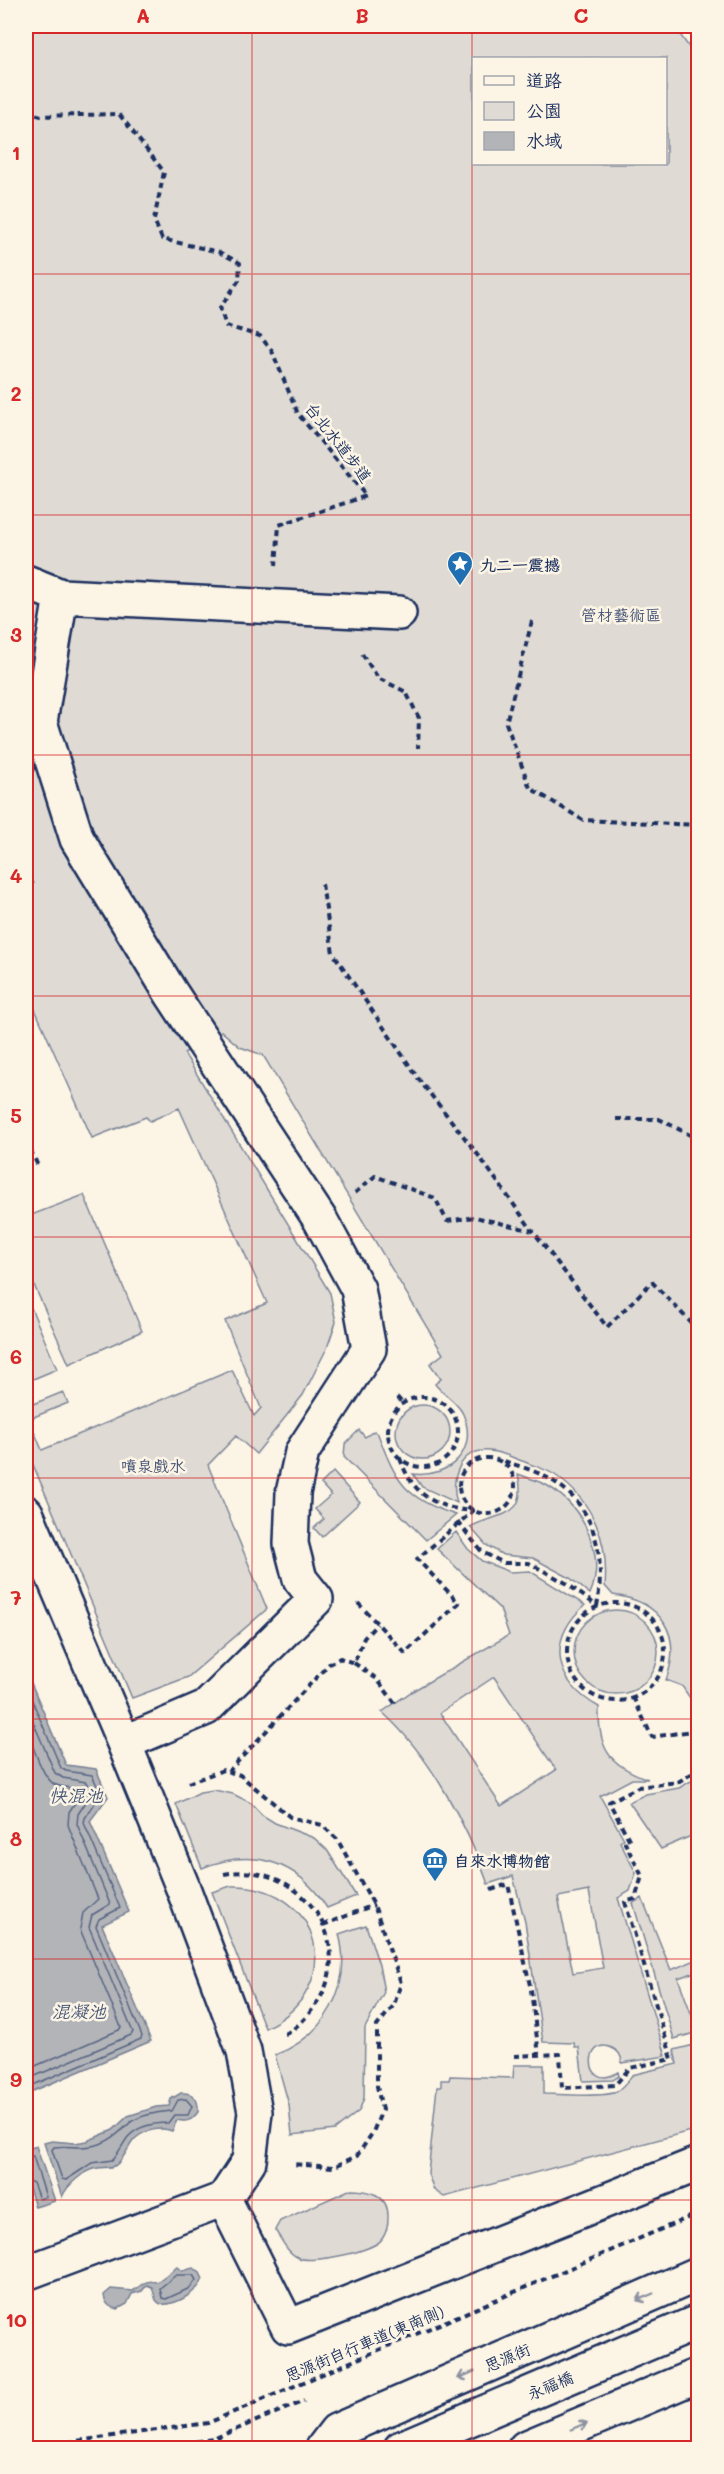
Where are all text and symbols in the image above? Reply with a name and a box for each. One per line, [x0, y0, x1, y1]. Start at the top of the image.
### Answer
text: A [136, 2, 150, 28]
text: B [355, 2, 369, 28]
text: C [574, 2, 589, 28]
legend [472, 57, 667, 165]
text: 道路 [526, 68, 562, 92]
text: 公園 [526, 98, 562, 122]
text: 水域 [526, 128, 562, 152]
text: 1 [12, 139, 20, 165]
text: 2 [10, 380, 22, 406]
street label: 台北水道步道 [301, 398, 377, 486]
place icon: 九二一震撼 [445, 549, 475, 587]
place label: 九二一震撼 [480, 554, 560, 575]
park label: 管材藝術區 [581, 604, 661, 625]
text: 3 [10, 621, 22, 647]
text: 4 [10, 862, 23, 888]
text: 5 [10, 1102, 22, 1128]
text: 6 [10, 1343, 22, 1369]
park label: 噴泉戲水 [121, 1455, 186, 1476]
text: 7 [10, 1584, 22, 1610]
water label: 快混池 [49, 1783, 104, 1807]
text: 8 [10, 1825, 22, 1851]
museum icon: 自來水博物館 [420, 1845, 450, 1883]
place label: 自來水博物館 [454, 1850, 550, 1871]
water label: 混凝池 [52, 1999, 107, 2023]
text: 9 [10, 2066, 22, 2092]
one-way arrow [636, 2292, 654, 2303]
street label: 思源街自行車道(東南側) [281, 2300, 447, 2386]
text: 10 [5, 2306, 27, 2332]
street label: 思源街 [481, 2338, 533, 2376]
street label: 永福橋 [524, 2366, 576, 2404]
one-way arrow [457, 2370, 476, 2381]
one-way arrow [569, 2420, 587, 2431]

